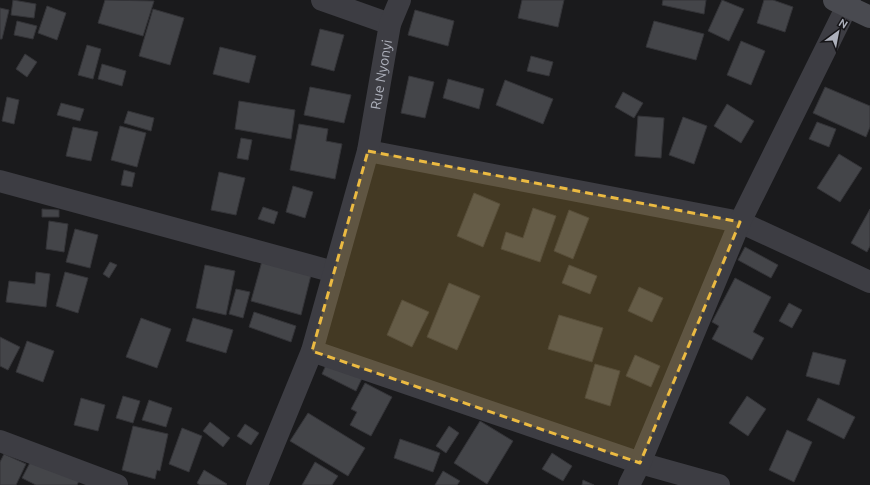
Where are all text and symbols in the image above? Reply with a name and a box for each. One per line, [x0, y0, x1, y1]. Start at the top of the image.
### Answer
north arrow [818, 12, 858, 52]
text: N [837, 16, 850, 31]
street label: Rue Nyonyi [367, 38, 395, 111]

